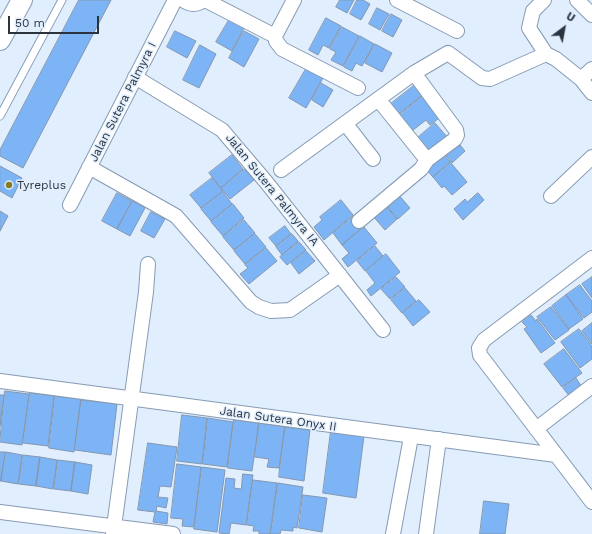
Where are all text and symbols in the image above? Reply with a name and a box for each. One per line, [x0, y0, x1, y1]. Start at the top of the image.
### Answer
scale bar [10, 8, 101, 34]
north arrow [544, 8, 584, 48]
text: U [564, 10, 577, 25]
text: 50 m [15, 16, 45, 30]
street label: Jalan Sutera Palmyra I [87, 40, 159, 164]
street label: Jalan Sutera Palmyra IA [222, 131, 322, 249]
place label: Tyreplus [17, 178, 66, 192]
marker: Tyreplus [4, 180, 14, 190]
street label: Jalan Sutera Onyx II [219, 404, 337, 434]

